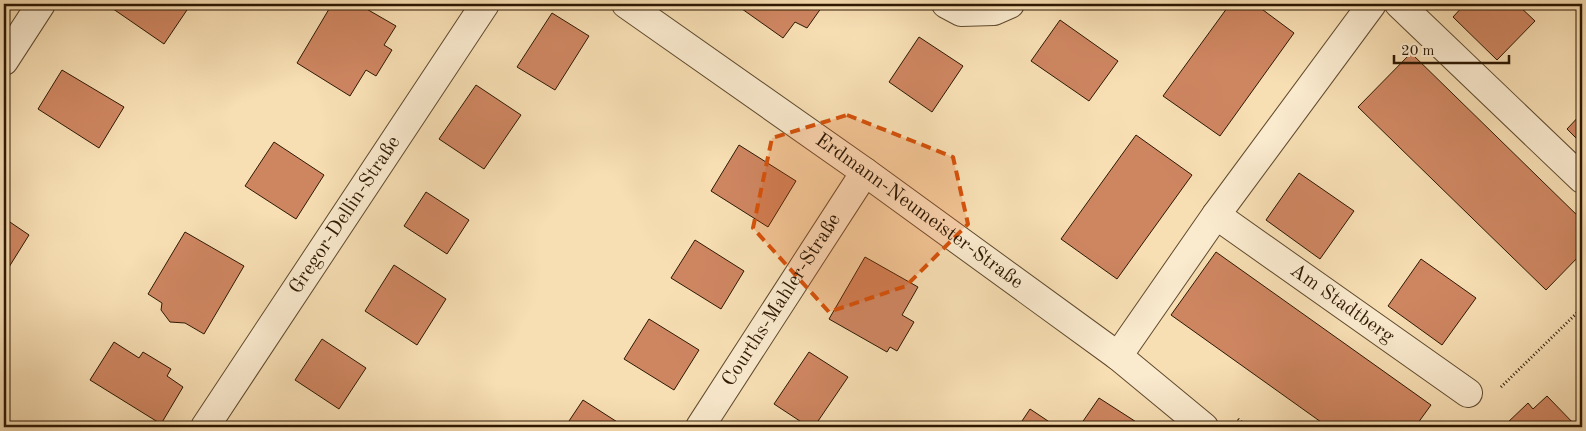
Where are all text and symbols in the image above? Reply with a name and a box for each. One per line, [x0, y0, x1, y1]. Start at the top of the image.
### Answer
scale bar [1394, 32, 1508, 64]
text: 20 m [1401, 44, 1435, 59]
street label: Erdmann-Neumeister-Straße [811, 130, 1026, 293]
street label: Gregor-Dellin-Straße [286, 133, 404, 298]
street label: Courths-Mahler-Straße [719, 210, 845, 390]
street label: Am Stadtberg [1286, 260, 1398, 347]

